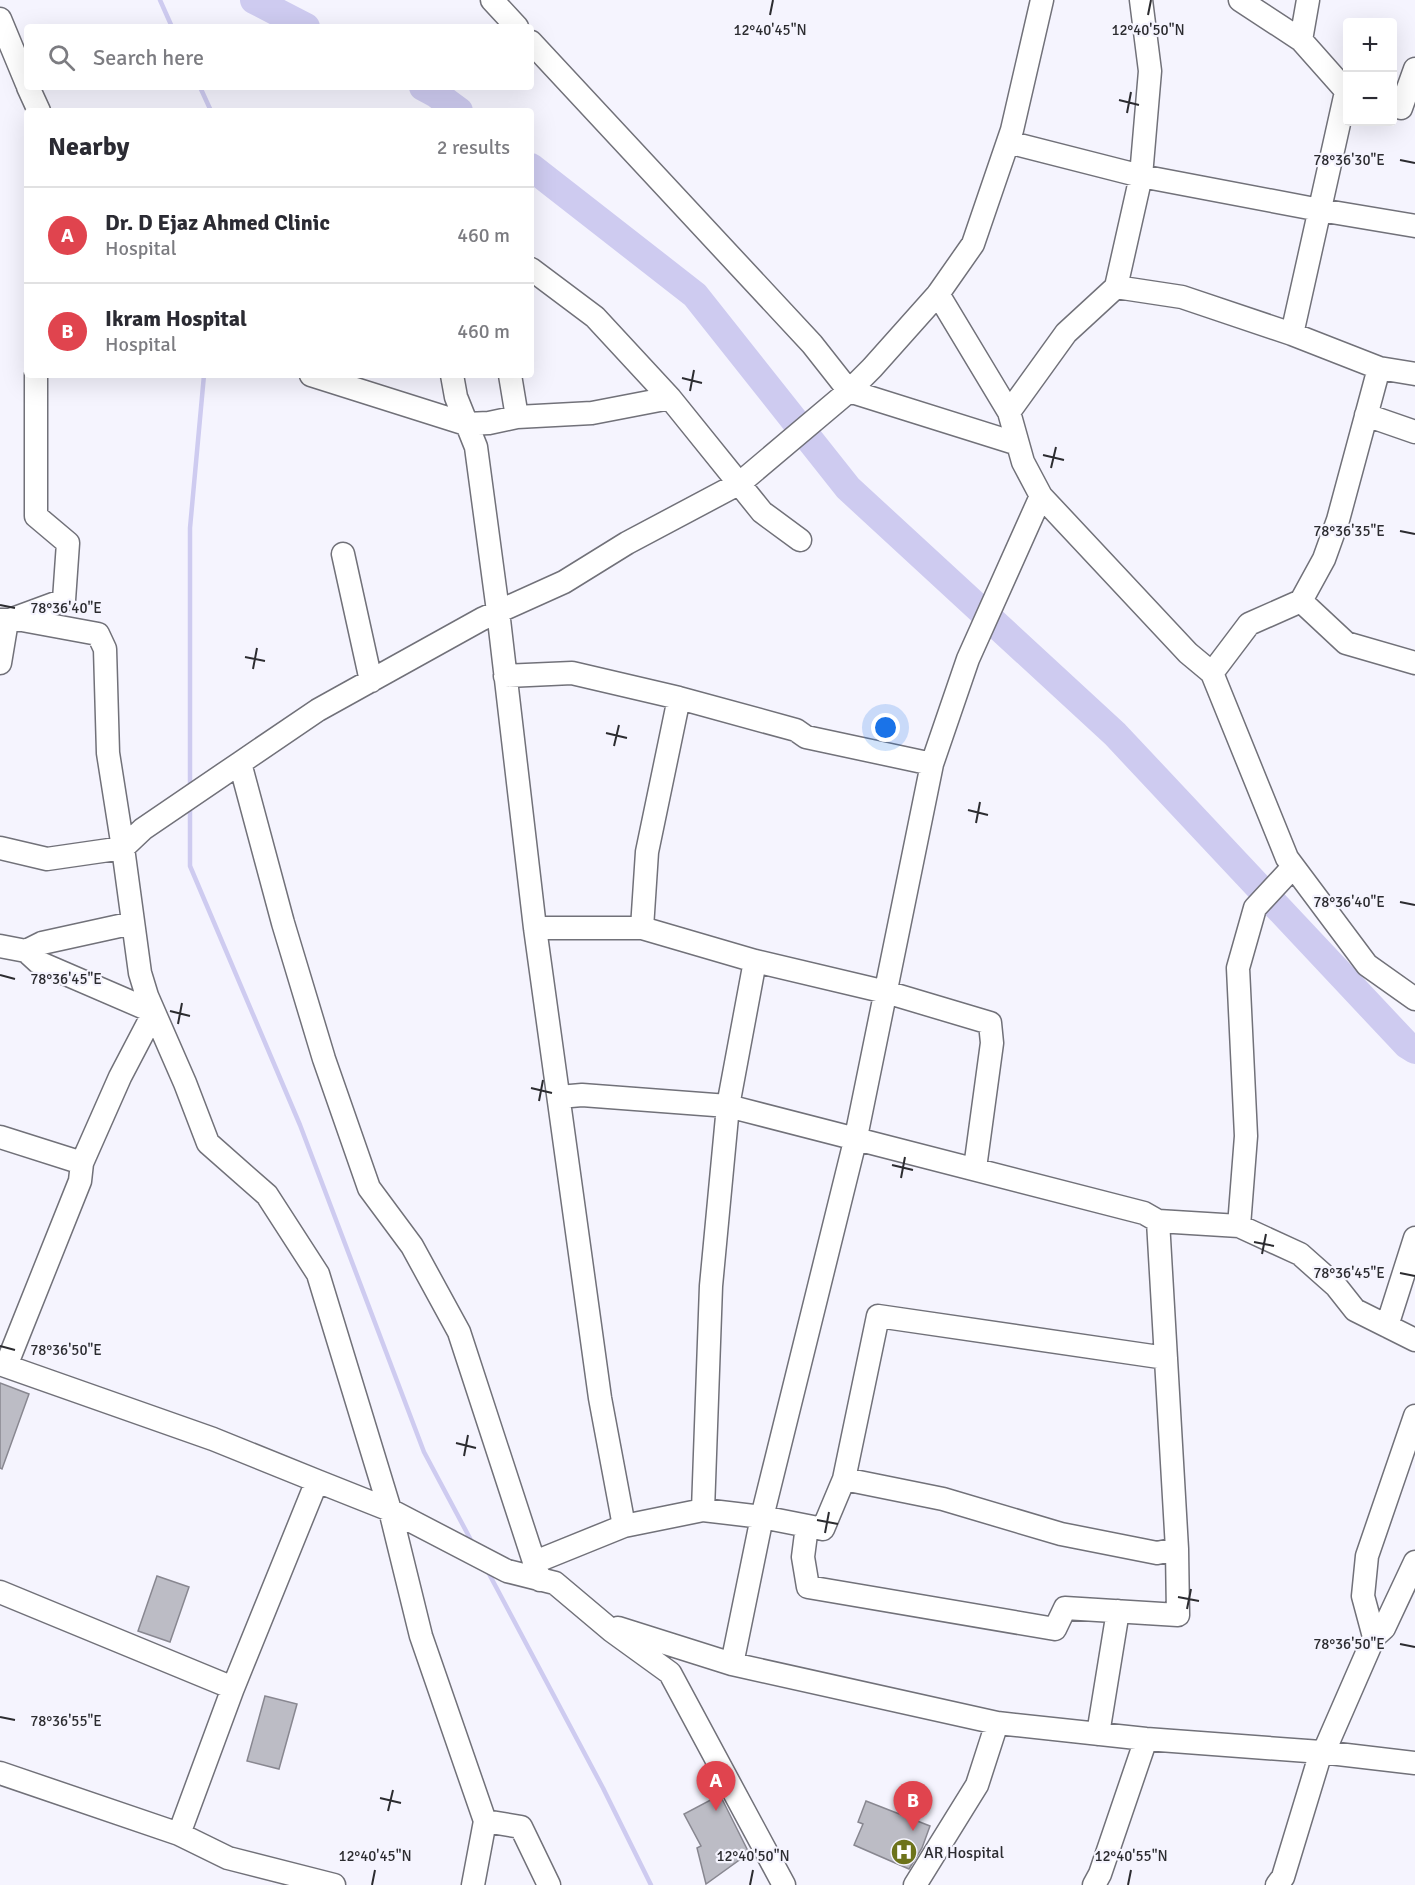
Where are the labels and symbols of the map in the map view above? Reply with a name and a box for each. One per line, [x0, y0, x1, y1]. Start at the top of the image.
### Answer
text: 12°40'45"N [733, 21, 807, 39]
text: 12°40'50"N [1111, 21, 1185, 39]
text: 78°36'30"E [1313, 151, 1385, 169]
text: 78°36'35"E [1313, 522, 1385, 540]
text: 78°36'40"E [30, 599, 102, 617]
your location [871, 713, 900, 742]
text: 78°36'40"E [1313, 893, 1385, 911]
text: 78°36'45"E [30, 970, 102, 988]
text: 78°36'45"E [1313, 1264, 1385, 1282]
text: 78°36'50"E [30, 1341, 102, 1359]
text: 78°36'50"E [1313, 1635, 1385, 1653]
text: 78°36'55"E [30, 1712, 102, 1730]
pin: A [696, 1762, 736, 1811]
pin: B [894, 1782, 932, 1831]
hospital icon: AR Hospital [889, 1837, 919, 1867]
place label: AR Hospital [924, 1843, 1004, 1863]
text: 12°40'45"N [338, 1847, 412, 1865]
text: 12°40'50"N [716, 1847, 790, 1865]
text: 12°40'55"N [1094, 1847, 1168, 1865]

